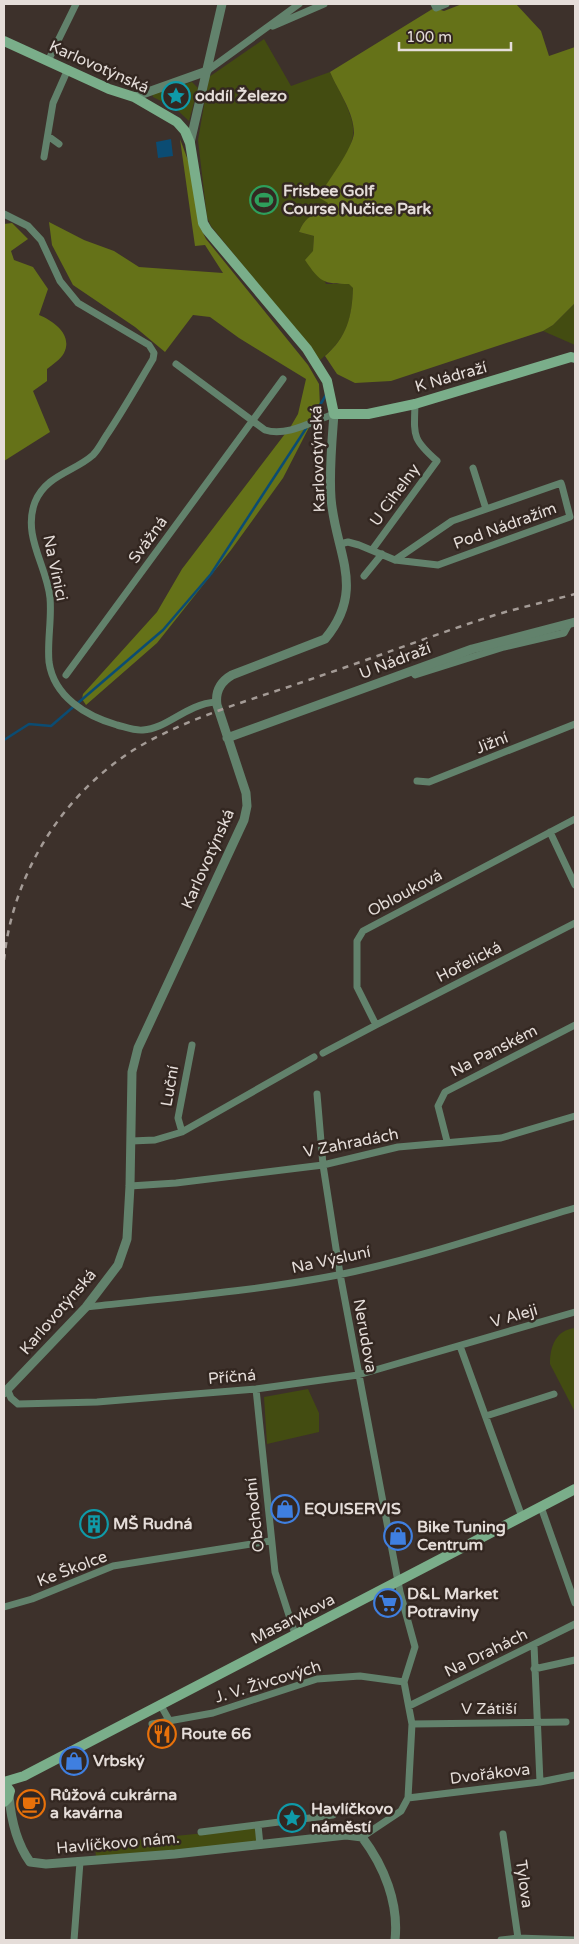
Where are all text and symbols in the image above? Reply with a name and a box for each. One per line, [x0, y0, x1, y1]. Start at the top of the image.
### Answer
scale bar [399, 20, 512, 52]
text: 100 m [406, 28, 452, 46]
street label: Karlovotýnská [46, 36, 152, 98]
place icon: oddíl Železo [161, 81, 191, 111]
place label: oddíl Železo [195, 86, 287, 106]
place label: Frisbee Golf Course Nučice Park [283, 181, 431, 219]
sports icon: Frisbee Golf Course Nučice Park [249, 185, 279, 215]
street label: K Nádraží [413, 357, 489, 397]
street label: Karlovotýnská [306, 405, 330, 513]
street label: U Cihelny [366, 460, 425, 530]
street label: Pod Nádražím [451, 498, 559, 554]
street label: Svážná [124, 513, 172, 567]
street label: Na Vinici [38, 533, 72, 603]
street label: U Nádraží [356, 638, 434, 684]
street label: Jižní [473, 728, 511, 758]
street label: Karlovotýnská [177, 806, 239, 912]
street label: Oblouková [364, 865, 446, 921]
street label: Hořelická [433, 937, 505, 987]
street label: Na Panském [447, 1021, 541, 1081]
street label: Luční [157, 1064, 183, 1108]
street label: V Zahradách [302, 1124, 400, 1162]
street label: Na Výsluní [290, 1242, 372, 1278]
street label: Karlovotýnská [15, 1265, 101, 1359]
street label: Nerudova [349, 1298, 381, 1374]
street label: V Aleji [488, 1300, 540, 1332]
street label: Příčná [207, 1365, 257, 1389]
street label: Obchodní [241, 1477, 269, 1553]
shop icon: EQUISERVIS [270, 1494, 300, 1524]
place label: EQUISERVIS [304, 1499, 401, 1519]
building icon: MŠ Rudná [79, 1509, 109, 1539]
place label: MŠ Rudná [113, 1514, 192, 1534]
place label: Bike Tuning Centrum [417, 1517, 506, 1555]
shop icon: Bike Tuning Centrum [383, 1521, 413, 1551]
street label: Ke Školce [34, 1546, 110, 1592]
place label: D&L Market Potraviny [407, 1584, 499, 1622]
supermarket icon: D&L Market Potraviny [373, 1588, 403, 1618]
street label: Masarykova [248, 1589, 338, 1649]
street label: Na Drahách [441, 1624, 531, 1682]
street label: J. V. Živcových [212, 1656, 324, 1708]
street label: V Zátiší [461, 1699, 517, 1719]
restaurant icon: Route 66 [147, 1719, 177, 1749]
place label: Route 66 [181, 1724, 251, 1744]
shop icon: Vrbský [59, 1746, 89, 1776]
place label: Vrbský [93, 1751, 145, 1771]
street label: Dvořákova [449, 1759, 531, 1789]
place label: Růžová cukrárna a kavárna [50, 1785, 177, 1823]
cafe icon: Růžová cukrárna a kavárna [16, 1789, 46, 1819]
place label: Havlíčkovo náměstí [311, 1799, 393, 1837]
place icon: Havlíčkovo náměstí [277, 1803, 307, 1833]
street label: Havlíčkovo nám. [55, 1828, 181, 1858]
street label: Tylova [511, 1859, 537, 1909]

